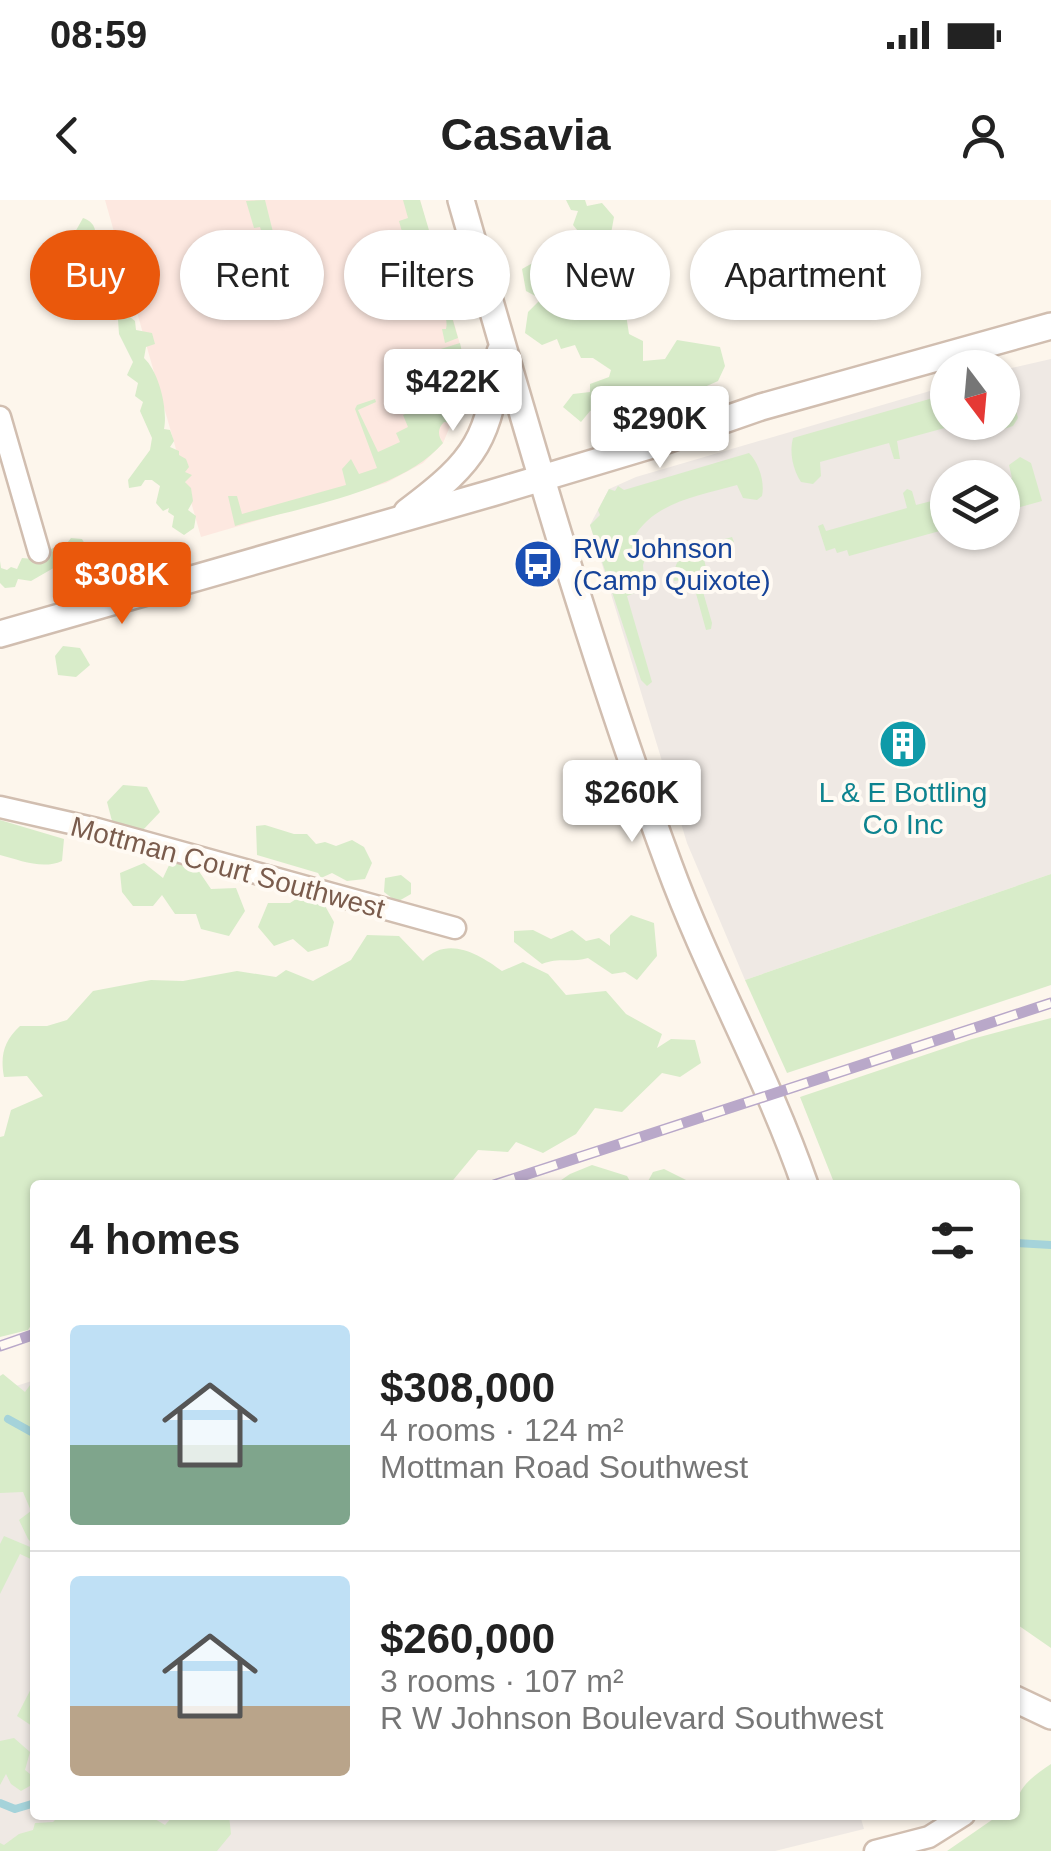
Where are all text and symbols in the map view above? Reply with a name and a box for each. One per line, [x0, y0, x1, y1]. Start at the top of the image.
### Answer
text: 08:59 [50, 14, 147, 56]
icon: back [40, 108, 95, 163]
icon: person [956, 108, 1011, 163]
text: Casavia [440, 109, 611, 160]
chip: Buy [30, 230, 160, 320]
chip: Rent [180, 230, 324, 320]
chip: Filters [344, 230, 510, 320]
chip: New [530, 230, 670, 320]
chip: Apartment [690, 230, 921, 320]
pin: $422K [383, 349, 523, 434]
north arrow [930, 350, 1020, 440]
map controls [930, 350, 1020, 550]
text: $422K [406, 363, 500, 399]
pin: $290K [590, 386, 730, 471]
text: $290K [613, 400, 707, 436]
button: layers [930, 460, 1020, 550]
place label: RW Johnson (Camp Quixote) [573, 533, 771, 596]
bus stop icon: RW Johnson (Camp Quixote) [512, 538, 564, 590]
pin: $308K [52, 542, 192, 627]
text: $308K [75, 556, 169, 592]
building icon: L & E Bottling Co Inc [877, 718, 929, 770]
pin: $260K [562, 760, 702, 845]
text: $260K [585, 774, 679, 810]
place label: L & E Bottling Co Inc [819, 777, 987, 840]
street label: Mottman Court Southwest [68, 811, 388, 924]
icon: filters [925, 1213, 980, 1268]
text: 4 homes [70, 1216, 240, 1263]
text: $308,000 [380, 1364, 555, 1411]
icon: home [150, 1365, 270, 1485]
text: 4 rooms · 124 m² [380, 1412, 624, 1448]
text: Mottman Road Southwest [380, 1449, 748, 1485]
text: $260,000 [380, 1615, 555, 1662]
icon: home [150, 1616, 270, 1736]
text: 3 rooms · 107 m² [380, 1663, 624, 1699]
text: R W Johnson Boulevard Southwest [380, 1700, 883, 1736]

